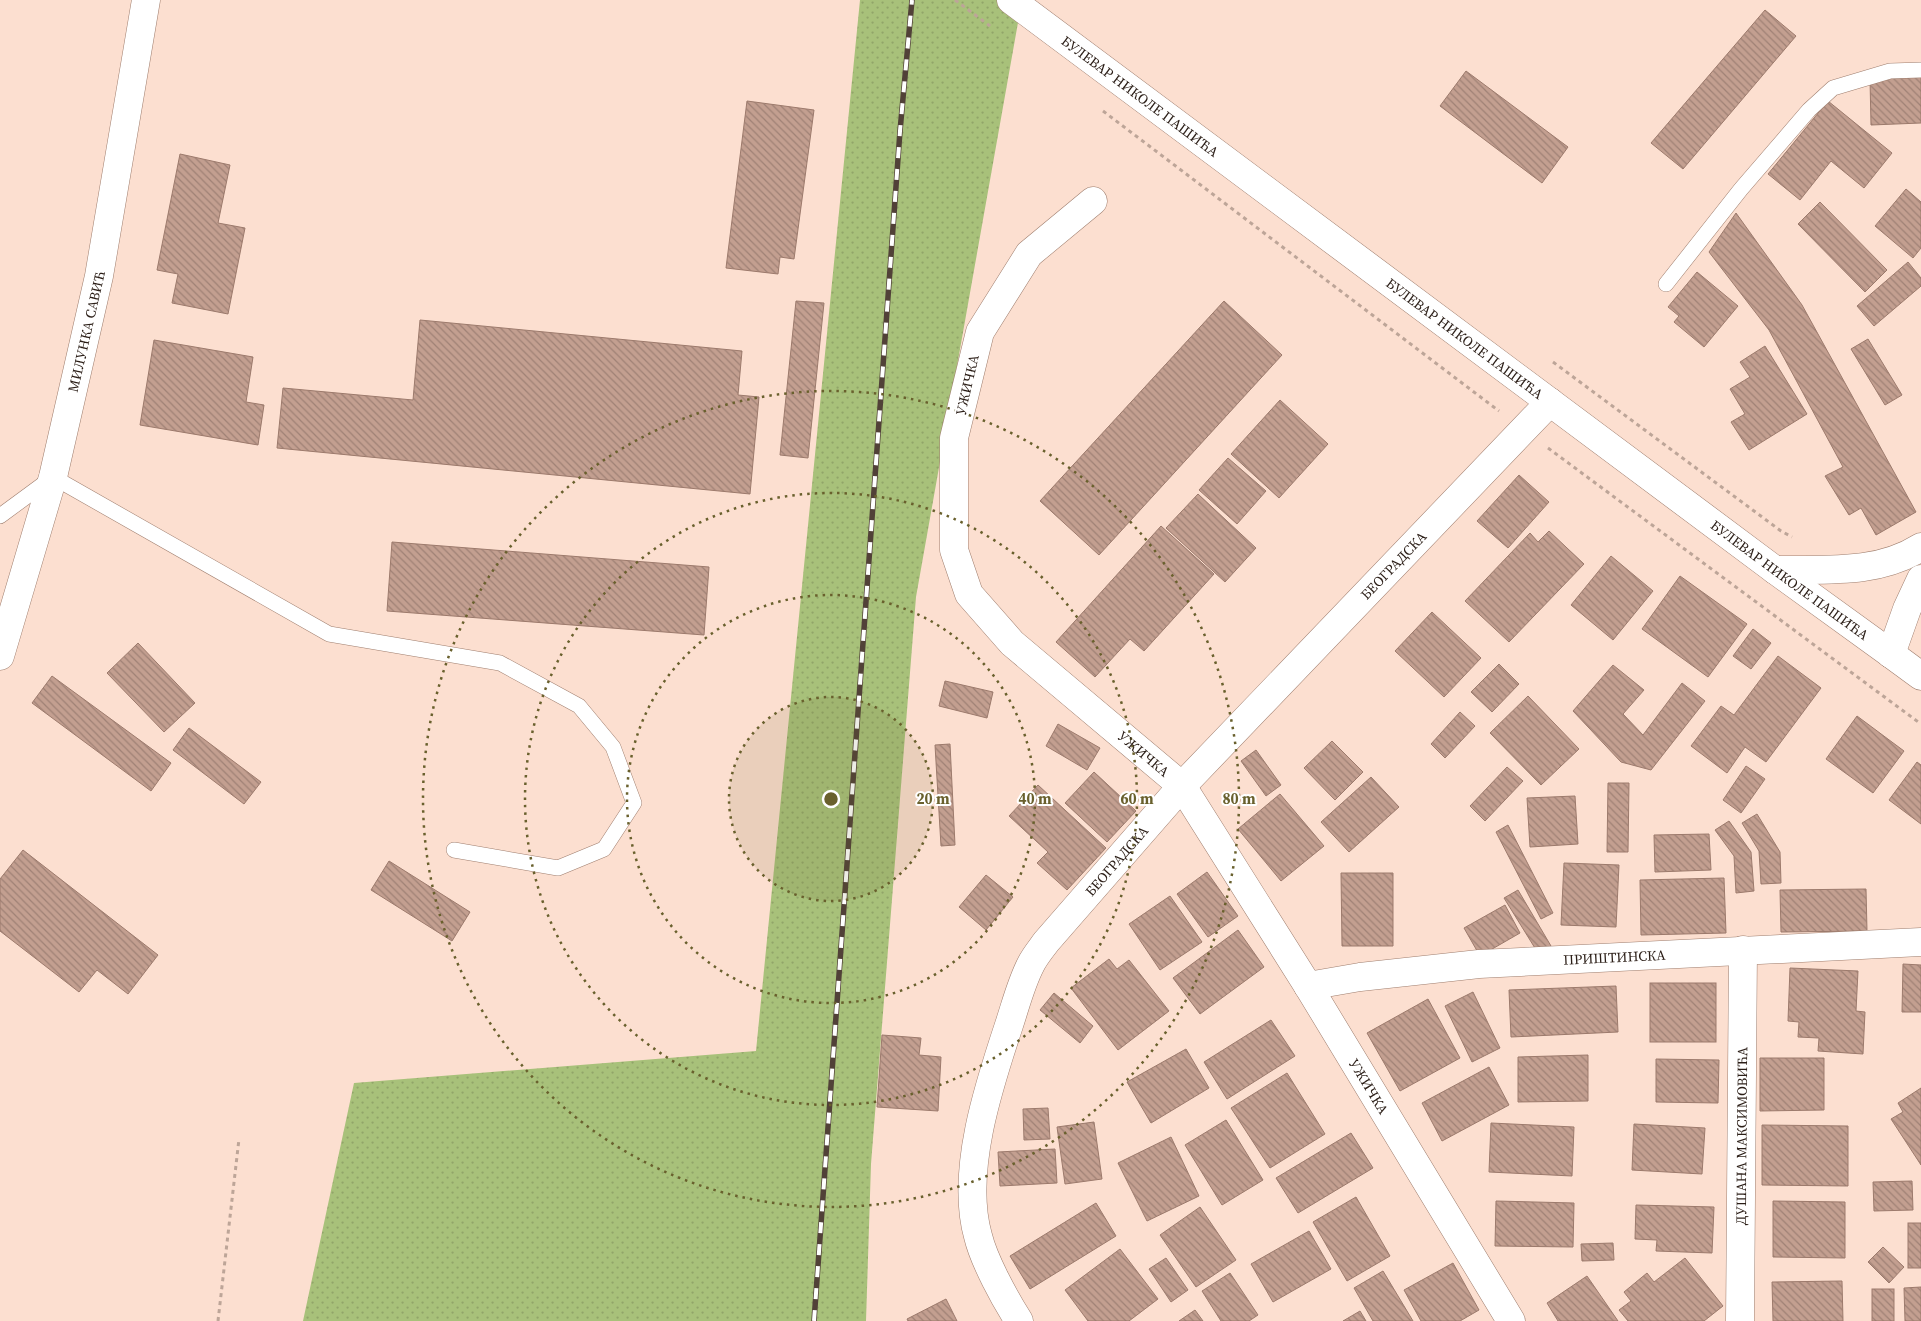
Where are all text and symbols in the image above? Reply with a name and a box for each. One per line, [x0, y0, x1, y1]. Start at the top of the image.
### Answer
street label: БУЛЕВАР НИКОЛЕ ПАШИЋА [1057, 31, 1223, 162]
street label: МИЛУНКА САВИЋ [63, 268, 110, 394]
street label: БУЛЕВАР НИКОЛЕ ПАШИЋА [1382, 273, 1548, 404]
street label: УЖИЧКА [950, 352, 984, 417]
street label: БУЛЕВАР НИКОЛЕ ПАШИЋА [1706, 515, 1873, 645]
street label: БЕОГРАДСКА [1356, 526, 1431, 604]
street label: УЖИЧКА [1114, 726, 1174, 782]
text: 20 m [916, 788, 950, 809]
text: 40 m [1018, 788, 1052, 809]
text: 60 m [1120, 788, 1154, 809]
text: 80 m [1222, 788, 1256, 809]
centre of rings [822, 790, 840, 808]
street label: БЕОГРАДСКА [1080, 821, 1153, 900]
street label: ПРИШТИНСКА [1563, 945, 1667, 970]
street label: ДУШАНА МАКСИМОВИЋА [1731, 1046, 1752, 1225]
street label: УЖИЧКА [1344, 1055, 1394, 1119]

